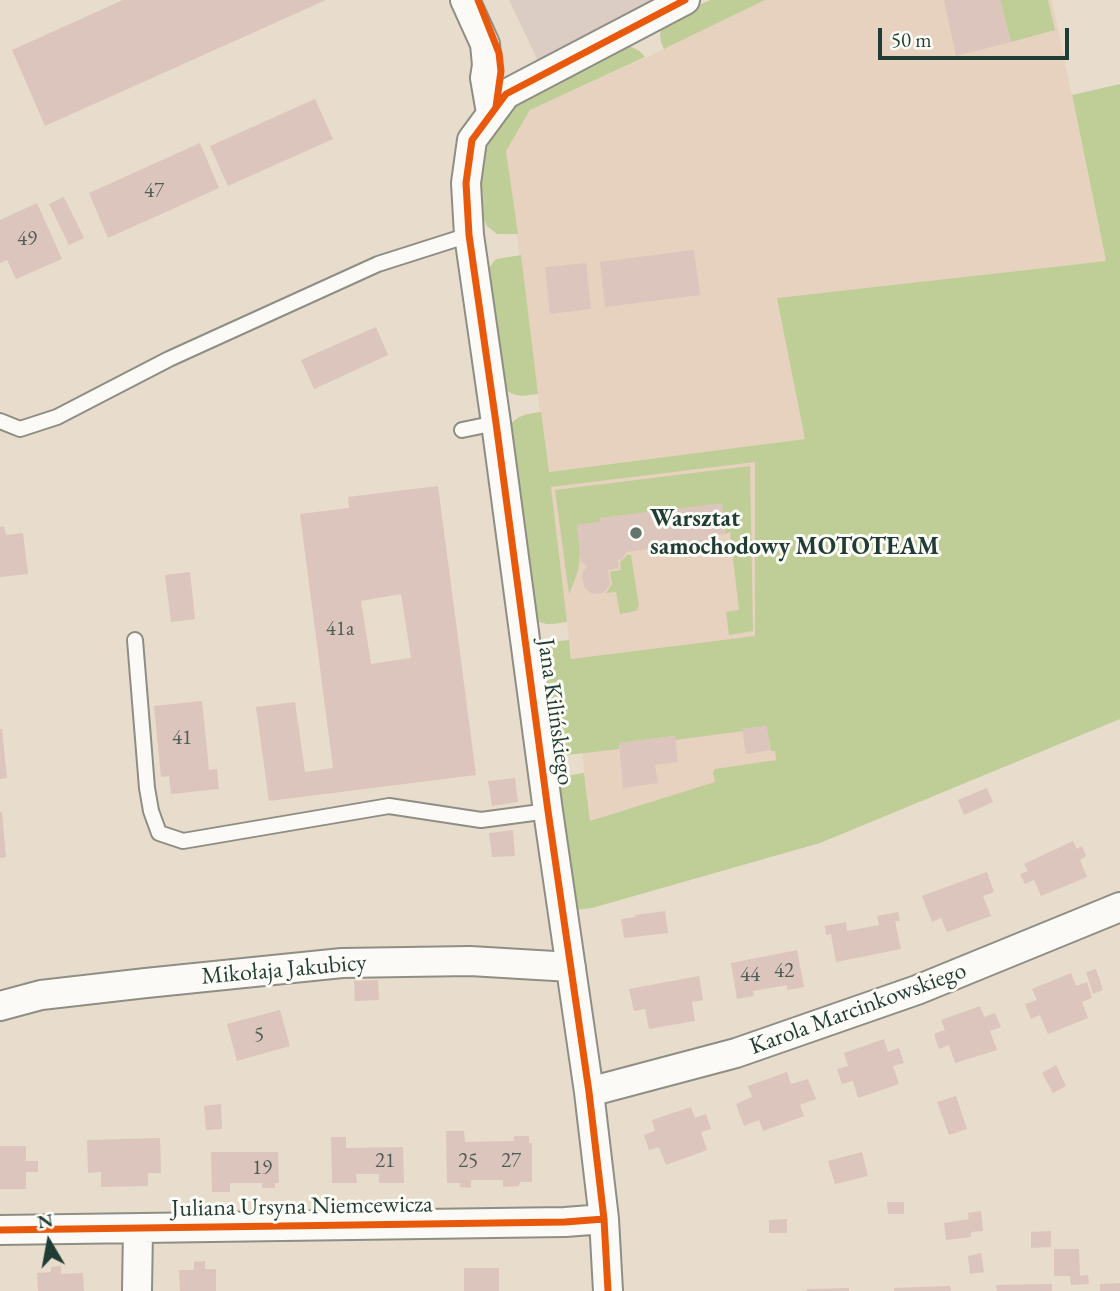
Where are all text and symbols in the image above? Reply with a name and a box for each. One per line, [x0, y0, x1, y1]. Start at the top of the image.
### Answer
scale bar [882, 14, 1073, 58]
text: 50 m [891, 26, 932, 53]
house number: 47 [144, 178, 164, 204]
house number: 49 [17, 226, 37, 252]
place label: Warsztat samochodowy MOTOTEAM [650, 505, 939, 561]
marker: Warsztat samochodowy MOTOTEAM [628, 525, 644, 541]
house number: 41a [326, 616, 354, 642]
street label: Jana Kilińskiego [530, 637, 580, 787]
house number: 41 [172, 725, 192, 751]
street label: Mikołaja Jakubicy [200, 948, 368, 992]
street label: Karola Marcinkowskiego [746, 956, 970, 1062]
house number: 42 [774, 958, 794, 984]
house number: 44 [740, 962, 760, 988]
house number: 5 [254, 1022, 264, 1048]
house number: 21 [375, 1148, 395, 1174]
house number: 25 [458, 1148, 478, 1174]
house number: 27 [501, 1148, 521, 1174]
house number: 19 [252, 1155, 272, 1181]
street label: Juliana Ursyna Niemcewicza [171, 1190, 433, 1224]
north arrow [14, 1207, 84, 1277]
text: N [36, 1207, 55, 1234]

